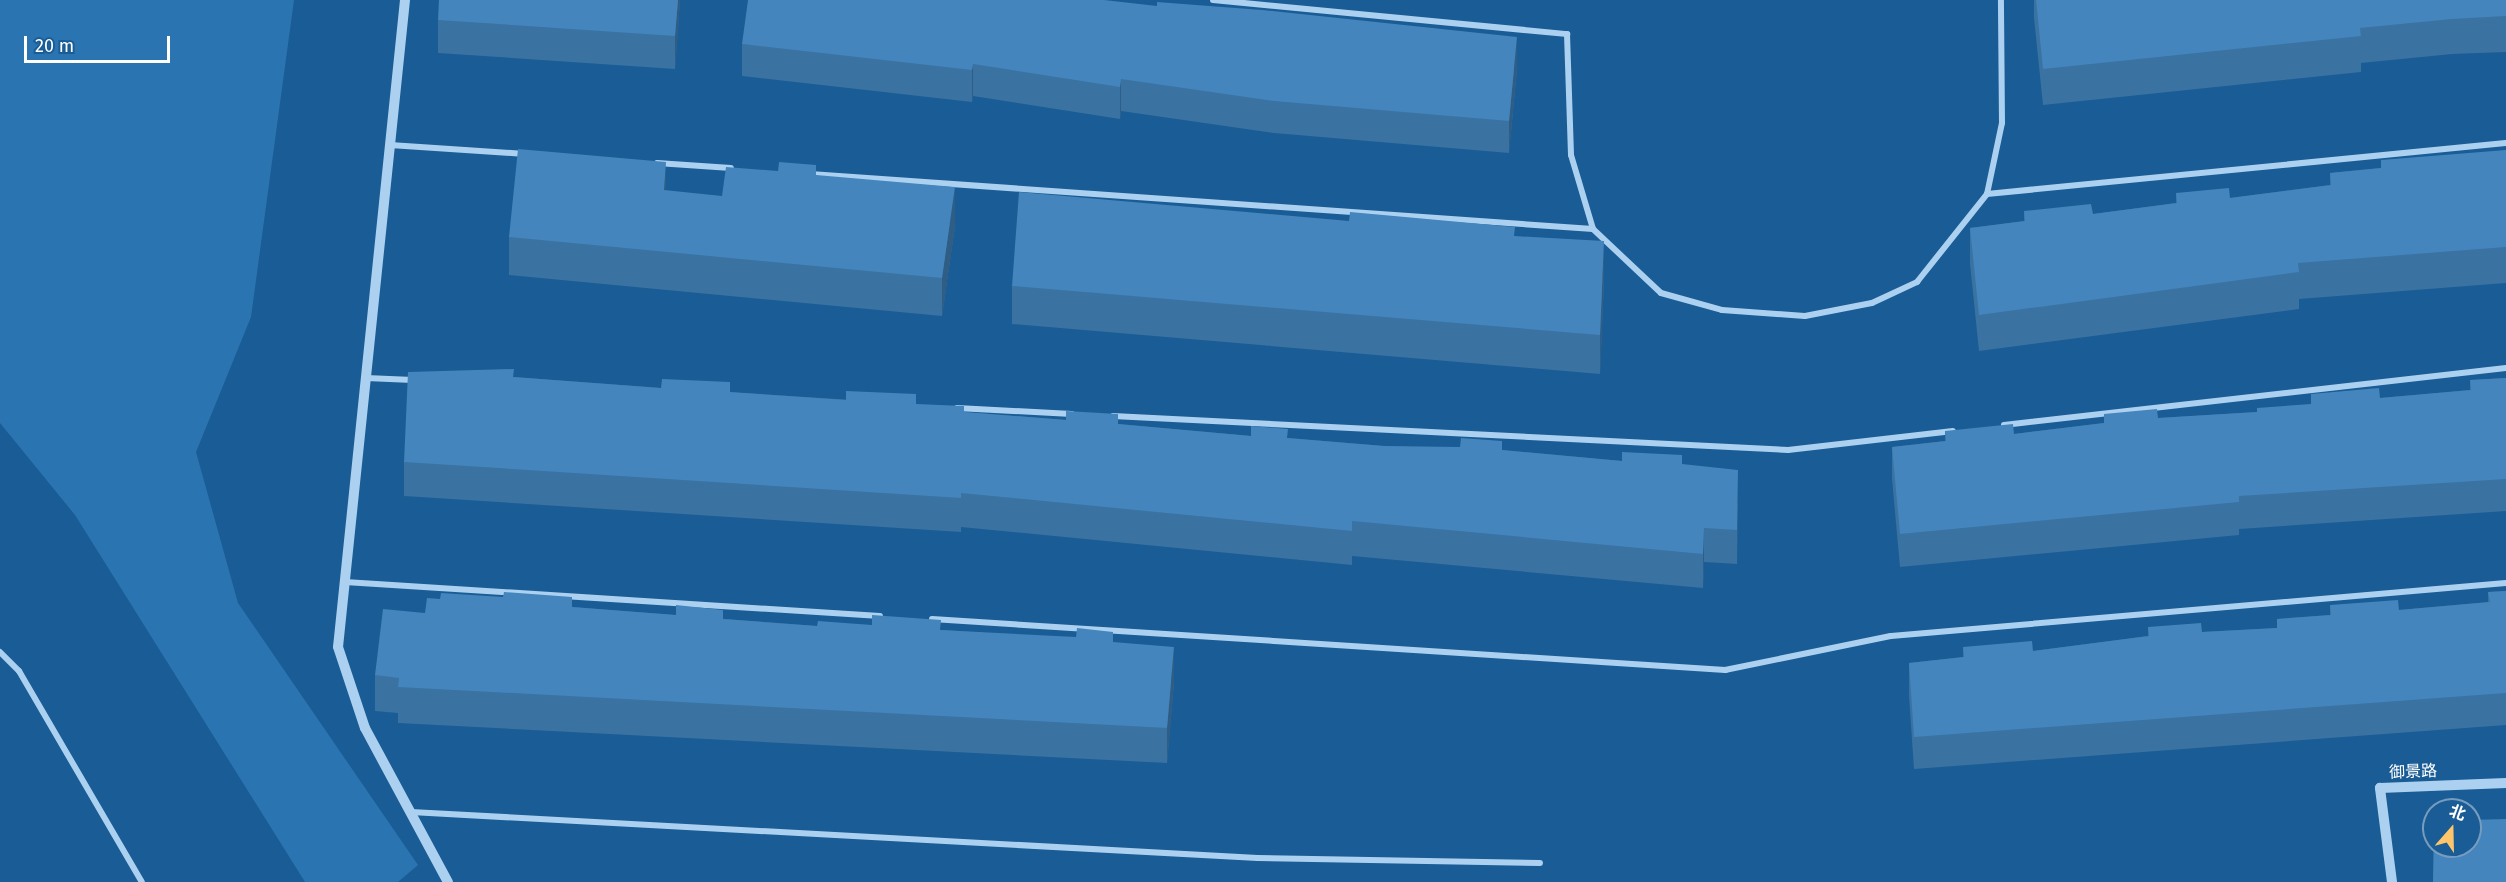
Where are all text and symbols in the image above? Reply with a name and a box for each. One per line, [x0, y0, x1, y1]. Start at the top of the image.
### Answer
scale bar [27, 24, 172, 62]
text: 20 m [35, 35, 74, 57]
street label: 御景路 [2389, 762, 2437, 782]
north arrow [2422, 798, 2482, 858]
text: 北 [2447, 801, 2468, 824]

